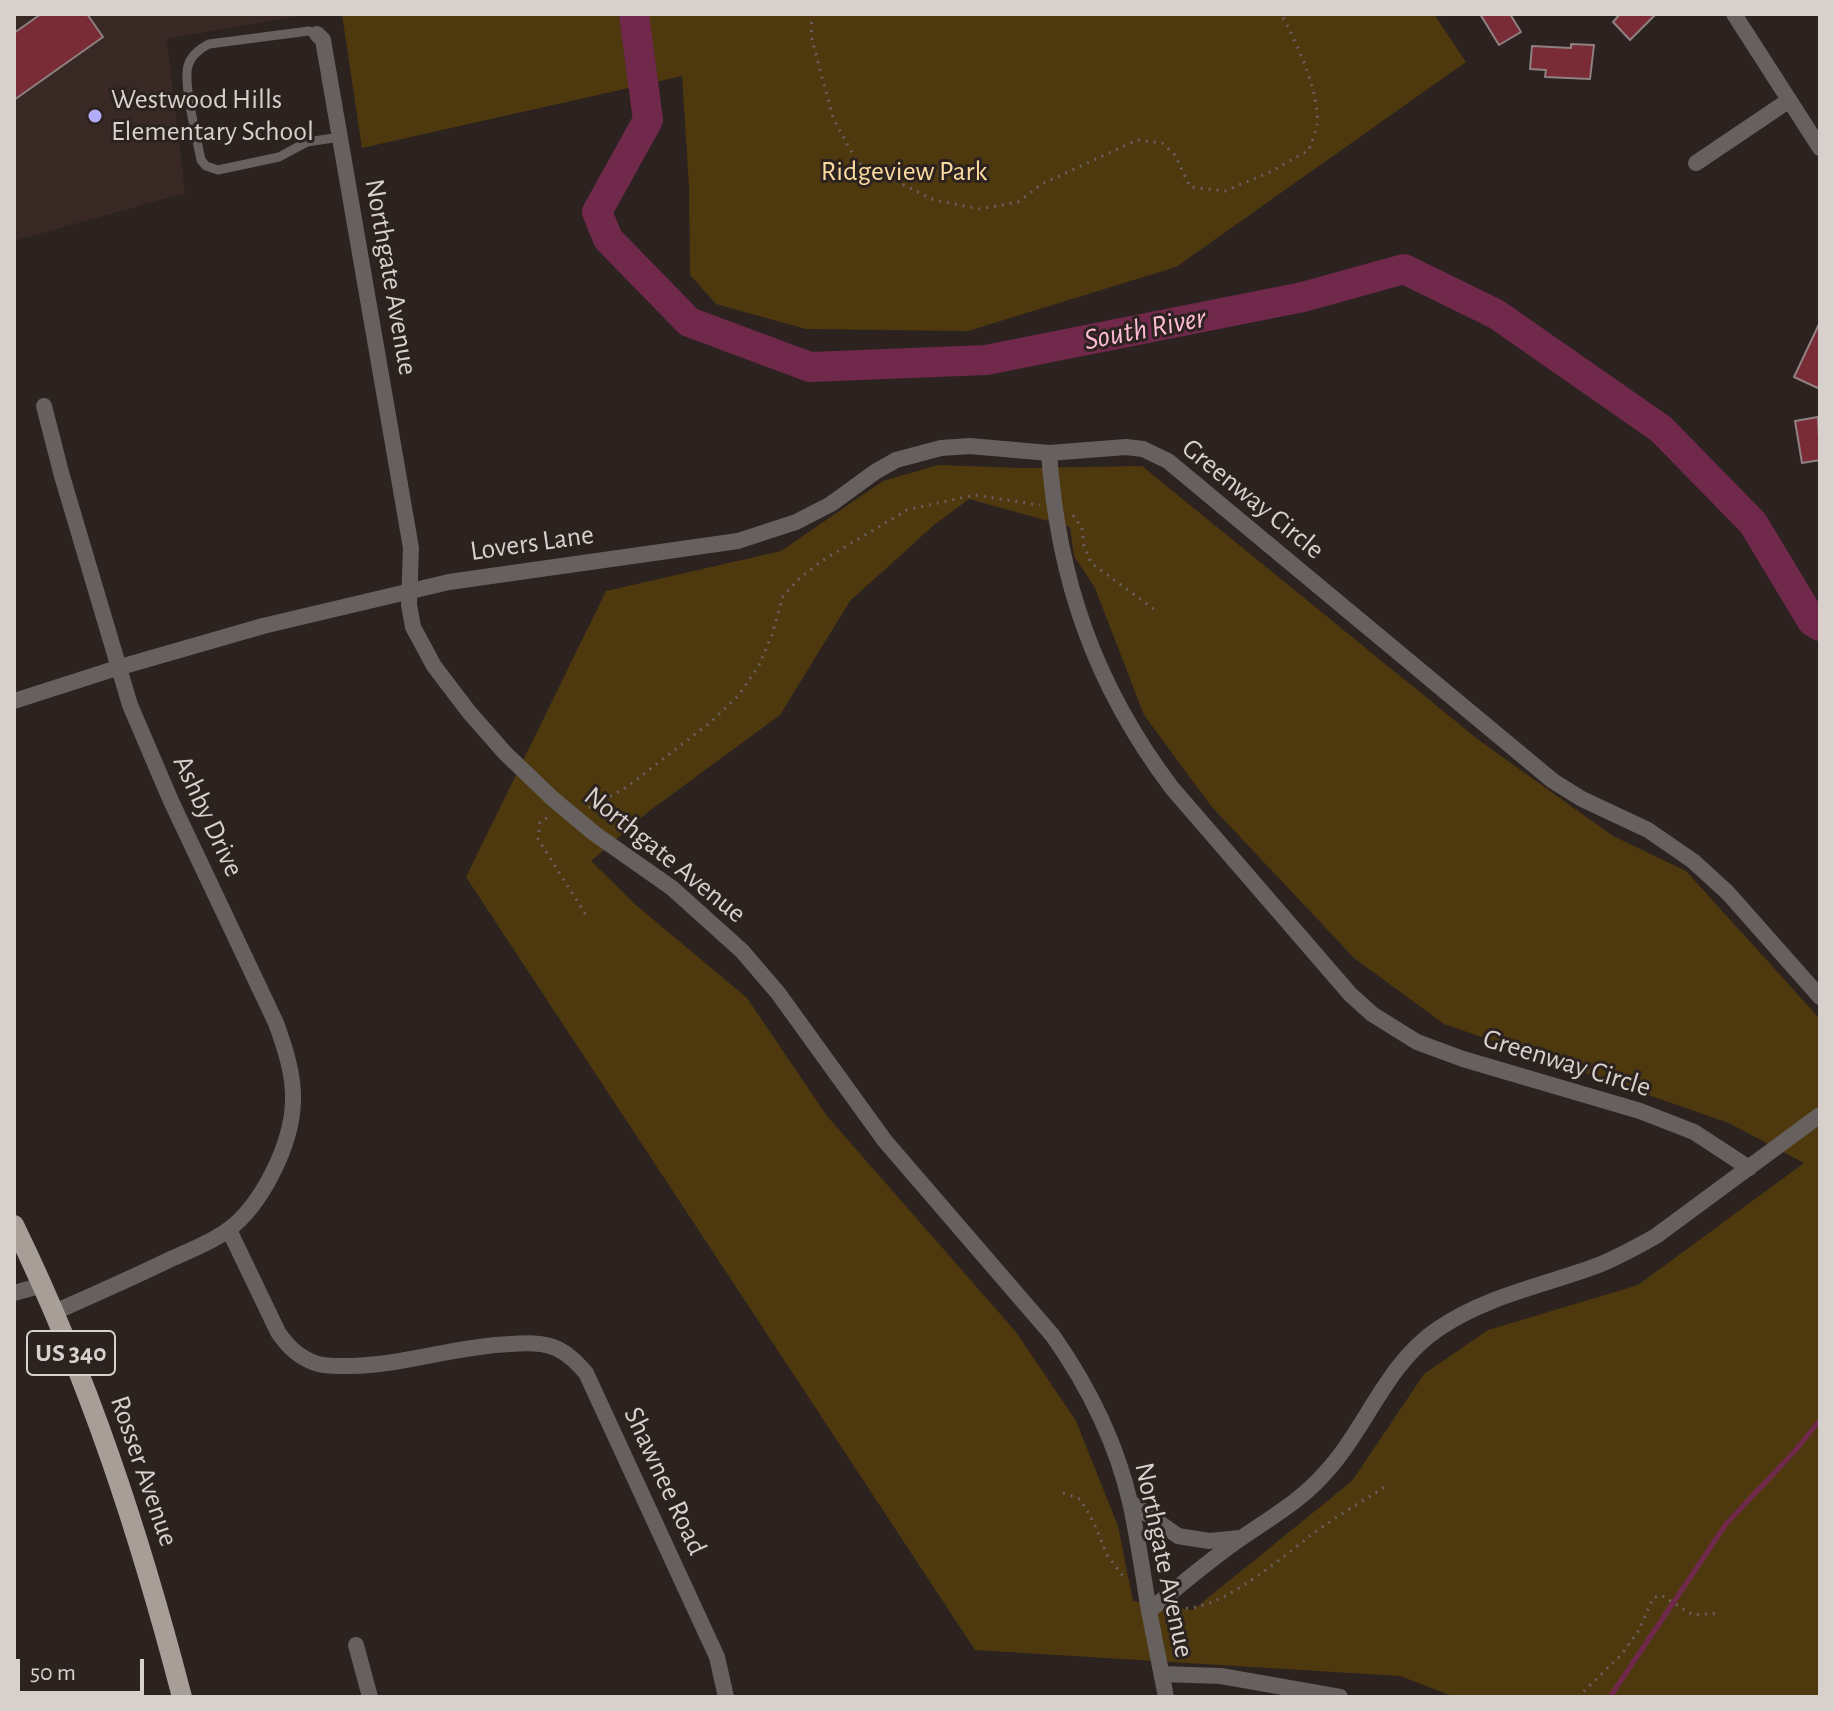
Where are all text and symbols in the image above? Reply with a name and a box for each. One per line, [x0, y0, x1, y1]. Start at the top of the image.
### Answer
place label: Westwood Hills Elementary School [111, 83, 314, 149]
marker: Westwood Hills Elementary School [86, 107, 104, 125]
park label: Ridgeview Park [821, 155, 987, 189]
street label: Northgate Avenue [357, 176, 425, 378]
water label: South River [1081, 300, 1209, 358]
street label: Greenway Circle [1175, 431, 1331, 567]
street label: Lovers Lane [468, 518, 596, 568]
street label: Ashby Drive [165, 750, 251, 882]
street label: Northgate Avenue [577, 779, 753, 931]
street label: Greenway Circle [1479, 1022, 1655, 1104]
road number: US 340 [27, 1331, 115, 1375]
street label: Rosser Avenue [103, 1391, 185, 1551]
street label: Shawnee Road [616, 1402, 714, 1560]
street label: Northgate Avenue [1127, 1459, 1201, 1661]
scale bar [20, 1643, 148, 1693]
text: 50 m [30, 1661, 76, 1685]

